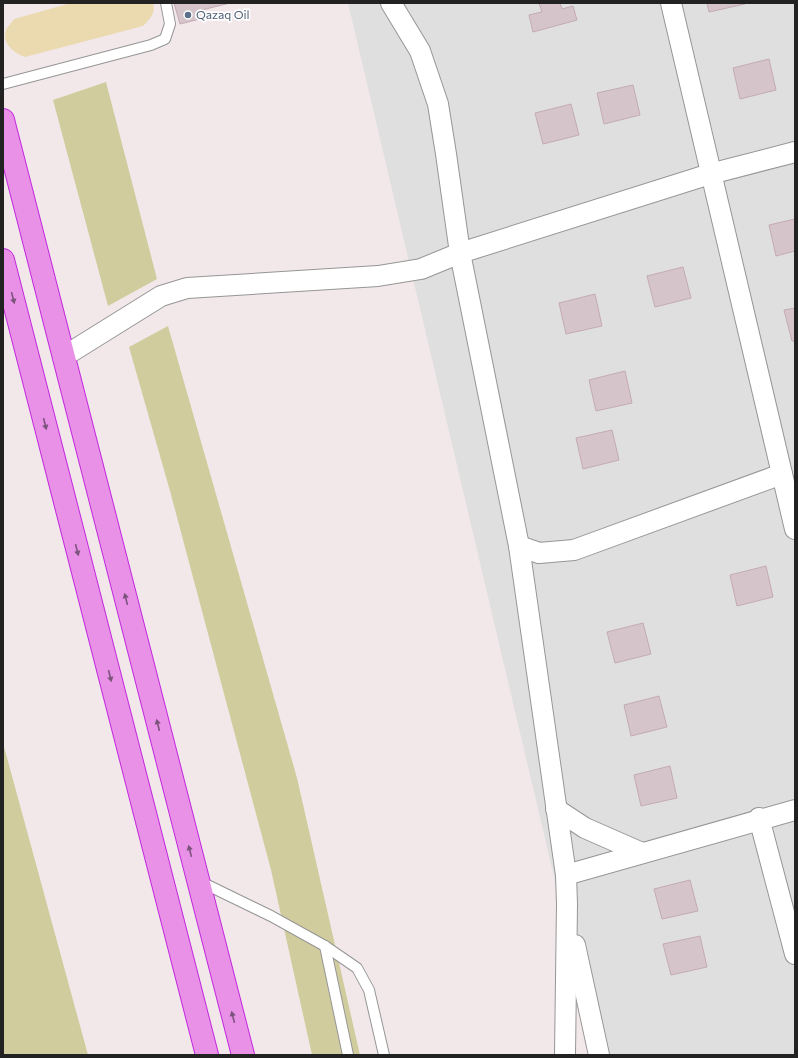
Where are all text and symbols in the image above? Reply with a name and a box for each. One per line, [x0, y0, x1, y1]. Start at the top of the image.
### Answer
place label: Qazaq Oil [196, 7, 250, 21]
marker: Qazaq Oil [183, 10, 193, 20]
one-way arrow [10, 292, 16, 304]
one-way arrow [42, 418, 48, 430]
one-way arrow [75, 543, 81, 556]
one-way arrow [122, 593, 128, 605]
one-way arrow [107, 669, 113, 682]
one-way arrow [155, 718, 161, 730]
one-way arrow [187, 844, 193, 857]
one-way arrow [230, 1011, 236, 1023]

